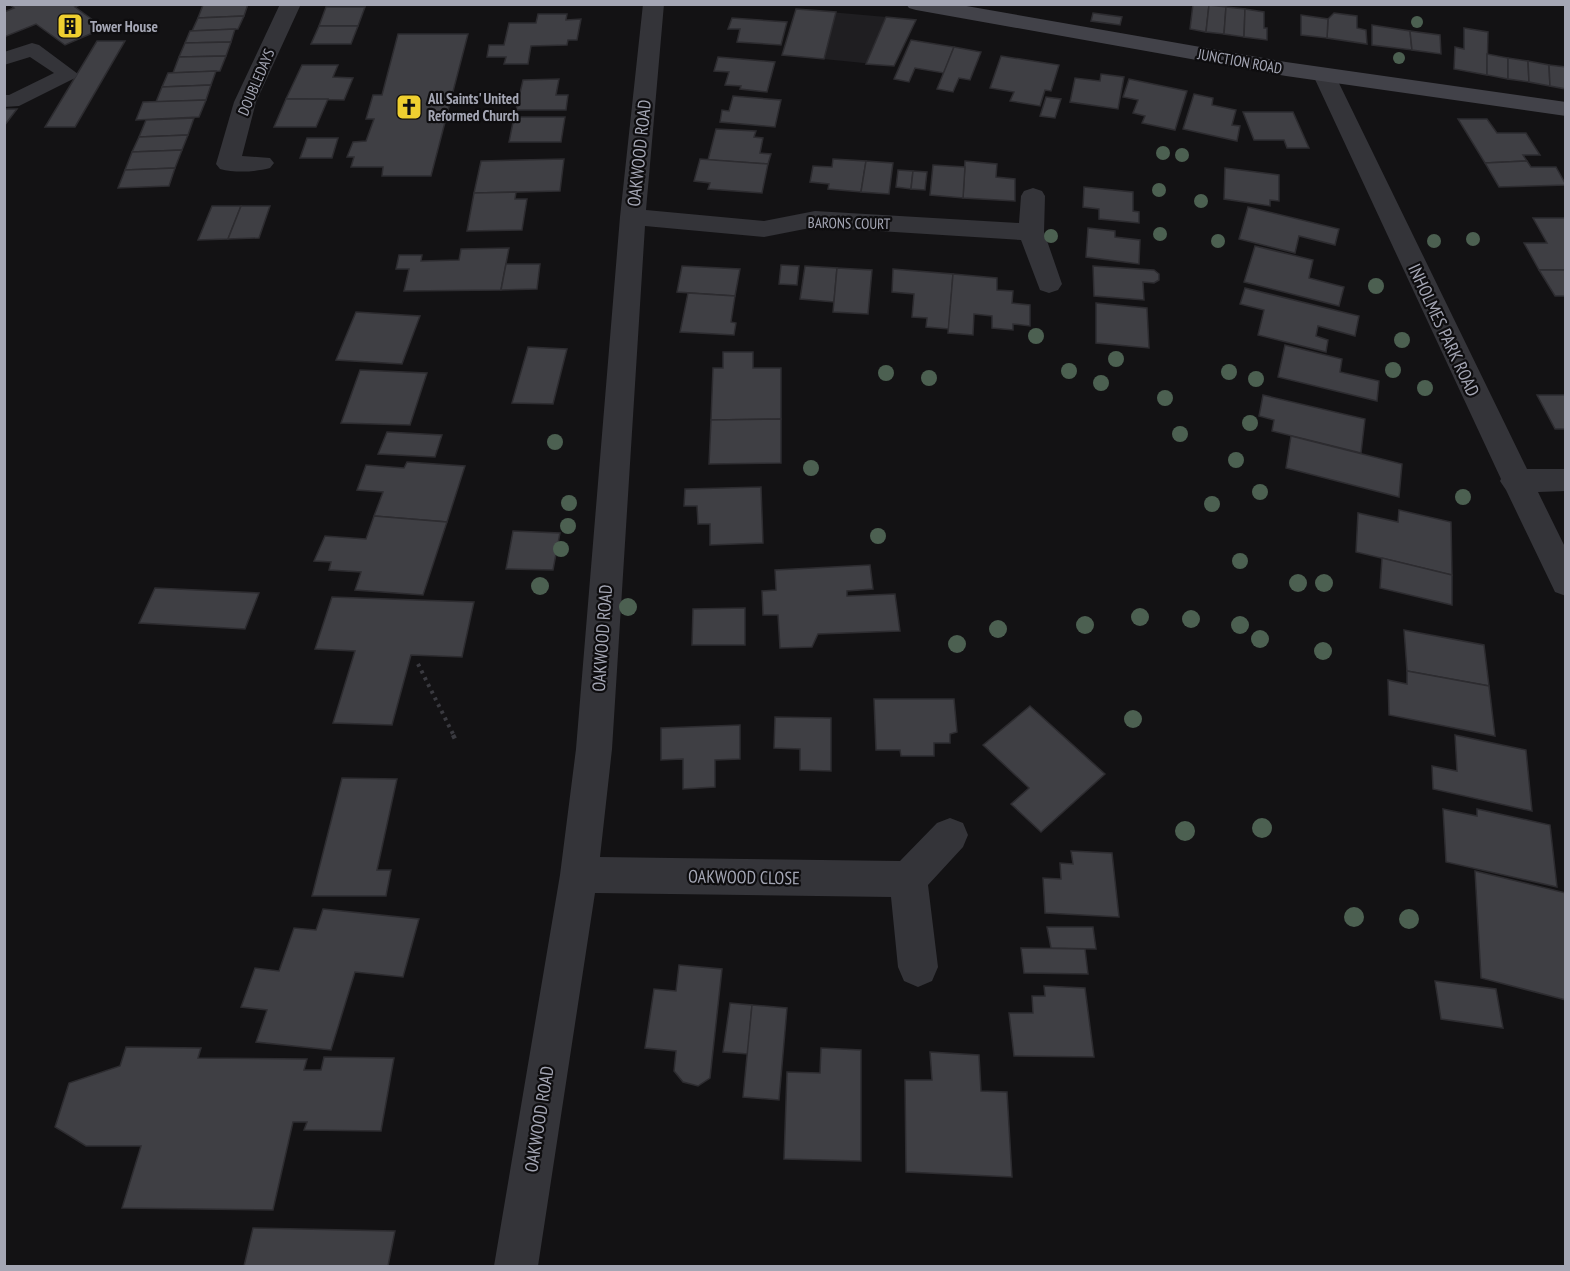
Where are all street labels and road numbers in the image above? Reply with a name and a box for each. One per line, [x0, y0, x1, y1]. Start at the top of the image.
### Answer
street label: JUNCTION ROAD [1195, 44, 1284, 78]
street label: DOUBLEDAYS [233, 46, 279, 118]
street label: OAKWOOD ROAD [622, 99, 656, 207]
street label: BARONS COURT [808, 213, 891, 233]
street label: INHOLMES PARK ROAD [1403, 260, 1485, 400]
street label: OAKWOOD ROAD [587, 584, 617, 692]
street label: OAKWOOD CLOSE [688, 865, 800, 889]
street label: OAKWOOD ROAD [519, 1064, 559, 1174]

